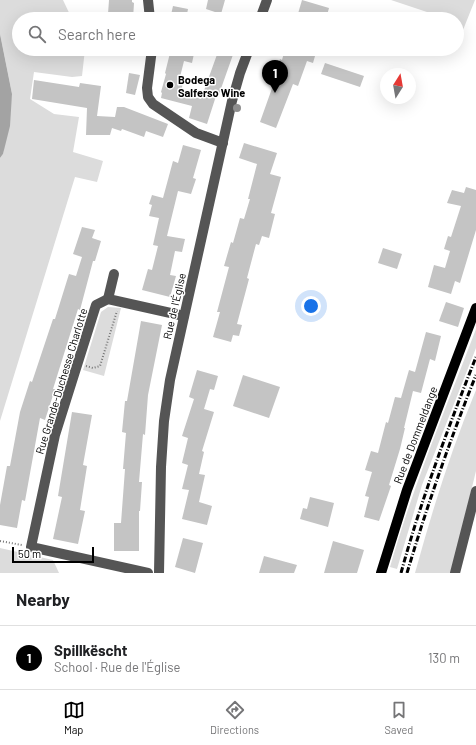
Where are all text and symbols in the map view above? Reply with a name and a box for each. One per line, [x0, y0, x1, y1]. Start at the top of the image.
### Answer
search box [12, 12, 464, 56]
icon: search [26, 23, 48, 45]
text: Search here [58, 25, 136, 43]
pin: 1 [262, 60, 288, 93]
north arrow [380, 68, 416, 104]
place label: Bodega Salferso Wine [178, 73, 245, 99]
marker: Bodega Salferso Wine [165, 80, 175, 90]
street label: Rue de l'Église [160, 271, 188, 340]
your location [301, 296, 321, 316]
street label: Rue Grande-Duchesse Charlotte [33, 306, 89, 456]
street label: Rue de Dommeldange [390, 384, 440, 486]
scale bar [12, 545, 94, 564]
text: 50 m [18, 547, 41, 560]
text: Nearby [16, 589, 70, 609]
text: Spillkëscht [54, 641, 127, 659]
text: 1 [27, 650, 31, 666]
text: 130 m [428, 650, 460, 666]
text: School · Rue de l'Église [54, 659, 180, 675]
tab: Map [63, 699, 85, 736]
tab: Directions [210, 699, 259, 736]
tab: Saved [384, 699, 413, 736]

